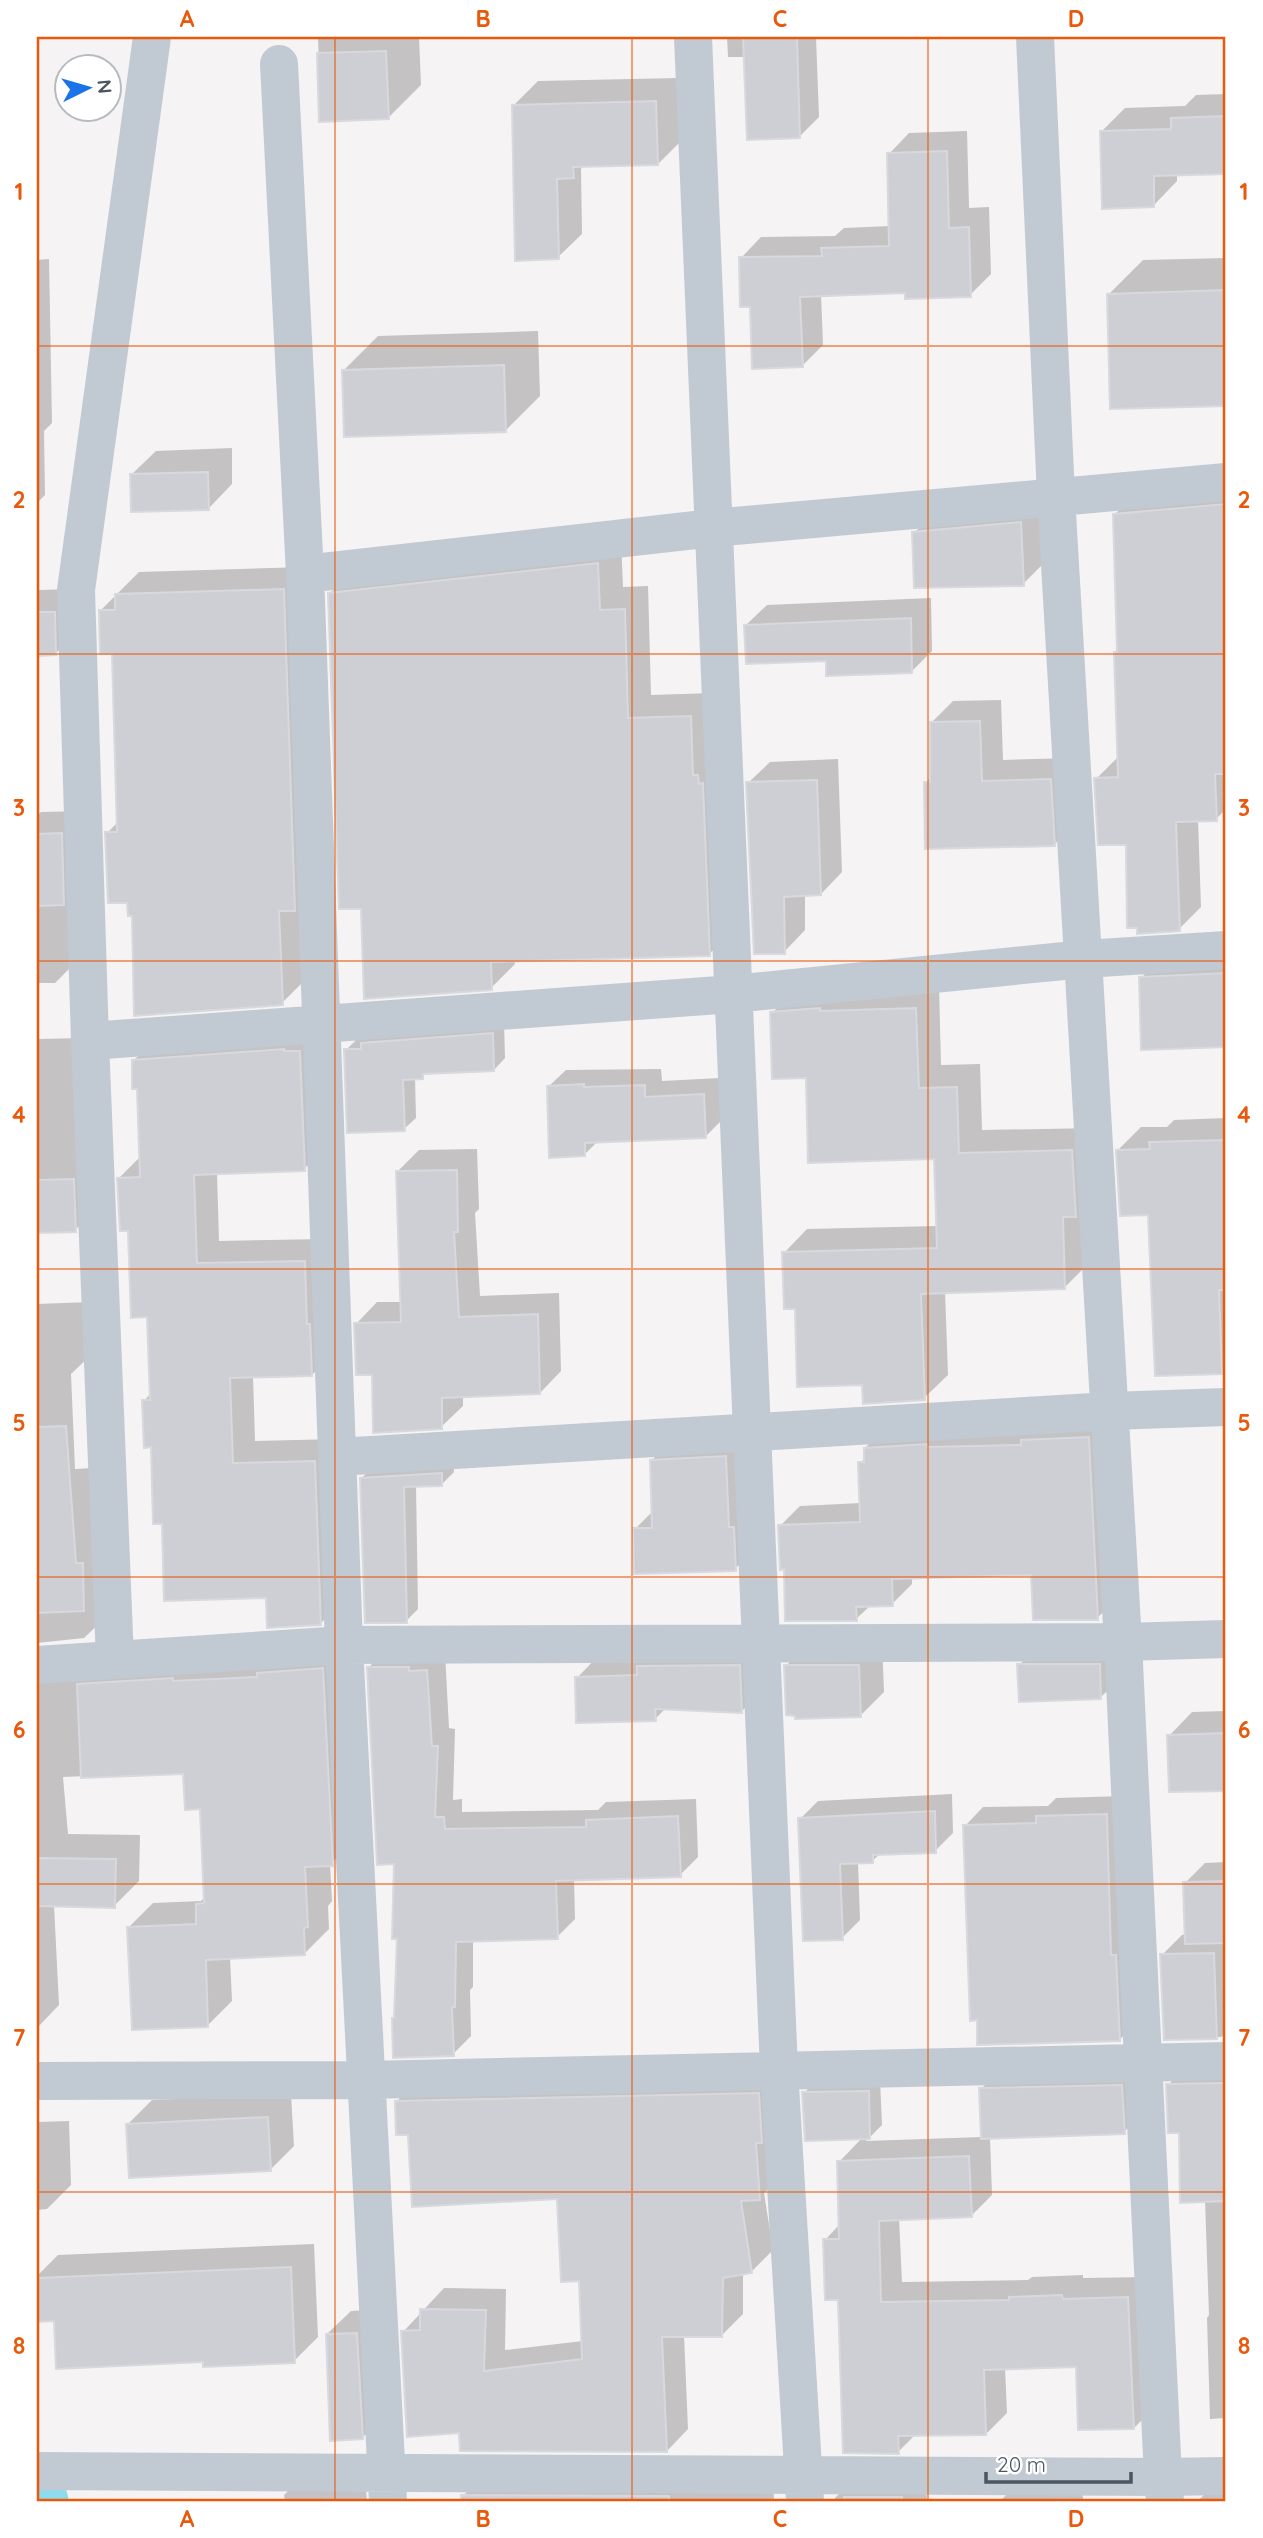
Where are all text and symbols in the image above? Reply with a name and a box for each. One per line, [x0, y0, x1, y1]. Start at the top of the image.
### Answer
text: A [180, 4, 195, 33]
text: B [475, 4, 491, 33]
text: C [773, 4, 787, 33]
text: D [1068, 4, 1084, 33]
north arrow [52, 52, 122, 122]
text: N [92, 79, 117, 95]
text: 1 [15, 177, 23, 206]
text: 1 [1240, 177, 1248, 206]
text: 2 [12, 485, 26, 514]
text: 2 [1237, 485, 1251, 514]
text: 3 [13, 793, 25, 822]
text: 3 [1238, 793, 1250, 822]
text: 4 [12, 1100, 26, 1129]
text: 4 [1237, 1100, 1251, 1129]
text: 5 [12, 1408, 26, 1437]
text: 5 [1237, 1408, 1251, 1437]
text: 6 [13, 1715, 25, 1744]
text: 6 [1238, 1715, 1250, 1744]
text: 7 [13, 2023, 26, 2052]
text: 7 [1238, 2023, 1251, 2052]
text: 8 [13, 2331, 25, 2360]
text: 8 [1238, 2331, 1250, 2360]
scale bar [986, 2440, 1132, 2484]
text: 20 m [997, 2451, 1046, 2477]
text: A [180, 2504, 195, 2533]
text: B [475, 2504, 491, 2533]
text: C [773, 2504, 787, 2533]
text: D [1068, 2504, 1084, 2533]

